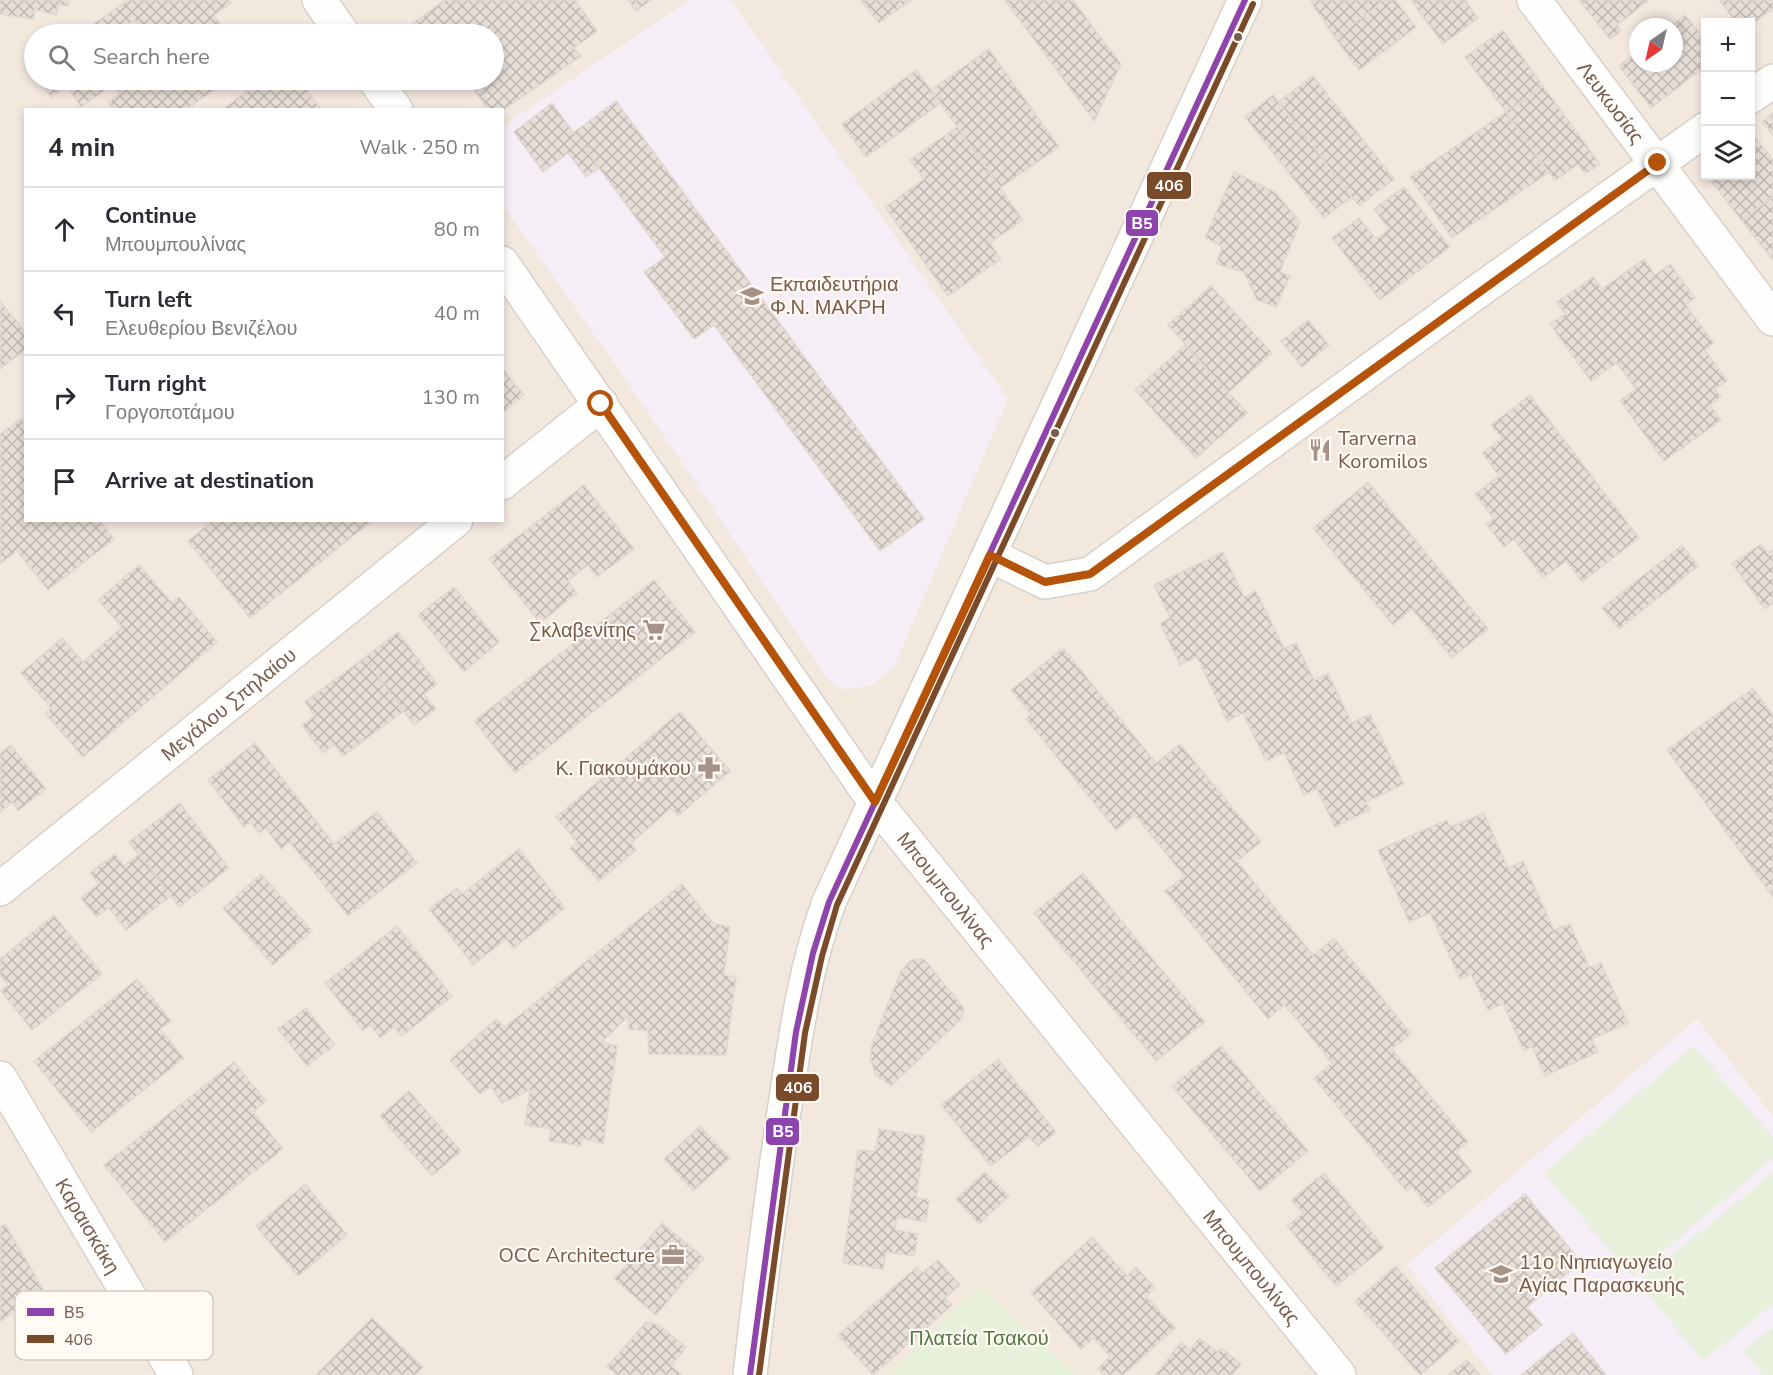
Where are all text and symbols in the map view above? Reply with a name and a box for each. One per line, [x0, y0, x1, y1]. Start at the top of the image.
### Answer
north arrow [1629, 18, 1683, 72]
map controls [1701, 18, 1755, 180]
button: + [1701, 18, 1755, 72]
search box [24, 24, 504, 90]
unlabelled marker [1232, 31, 1244, 43]
icon: search [45, 41, 78, 74]
text: Search here [93, 42, 210, 72]
street label: Λευκωσίας [1571, 56, 1651, 149]
button: − [1701, 72, 1755, 126]
button: layers [1701, 126, 1755, 180]
text: 4 min [48, 130, 115, 165]
text: Walk · 250 m [360, 134, 480, 161]
route end [1644, 149, 1670, 175]
line badge: 406 [1146, 171, 1192, 200]
text: 406 [1155, 175, 1183, 197]
text: Continue [105, 201, 196, 231]
line badge: Β5 [1125, 209, 1159, 237]
icon: ahead [48, 213, 81, 246]
text: Β5 [1131, 213, 1153, 235]
text: 80 m [434, 216, 480, 243]
text: Μπουμπουλίνας [105, 231, 246, 258]
place label: Εκπαιδευτήρια Φ.Ν. ΜΑΚΡΗ [770, 271, 898, 321]
school or university icon: Εκπαιδευτήρια Φ.Ν. ΜΑΚΡΗ [739, 283, 765, 309]
text: Turn left [105, 285, 192, 315]
icon: left [48, 297, 81, 330]
text: 40 m [434, 300, 480, 327]
text: Ελευθερίου Βενιζέλου [105, 315, 297, 342]
text: Turn right [105, 369, 206, 399]
icon: right [48, 381, 81, 414]
text: 130 m [422, 384, 480, 411]
route start [587, 390, 613, 416]
text: Γοργοποτάμου [105, 399, 235, 426]
place label: Tarverna Koromilos [1338, 425, 1428, 475]
unlabelled marker [1049, 427, 1061, 439]
restaurant icon: Tarverna Koromilos [1307, 437, 1333, 463]
icon: arrive [48, 465, 81, 498]
text: Arrive at destination [105, 466, 314, 496]
place label: Σκλαβενίτης [529, 617, 636, 644]
supermarket icon: Σκλαβενίτης [641, 617, 667, 643]
street label: Μεγάλου Σπηλαίου [155, 641, 302, 767]
place label: Κ. Γιακουμάκου [555, 755, 691, 782]
pharmacy icon: Κ. Γιακουμάκου [696, 755, 722, 781]
street label: Μπουμπουλίνας [891, 826, 1001, 953]
line badge: 406 [775, 1073, 820, 1102]
text: 406 [784, 1077, 812, 1099]
line badge: Β5 [765, 1117, 800, 1146]
text: Β5 [772, 1121, 794, 1143]
street label: Καραισκάκη [49, 1173, 127, 1279]
street label: Μπουμπουλίνας [1197, 1204, 1307, 1331]
place label: OCC Architecture [498, 1242, 655, 1269]
office icon: OCC Architecture [660, 1242, 686, 1268]
place label: 11ο Νηπιαγωγείο Αγίας Παρασκευής [1519, 1249, 1685, 1299]
school or university icon: 11ο Νηπιαγωγείο Αγίας Παρασκευής [1488, 1261, 1514, 1287]
legend [15, 1291, 213, 1360]
text: Β5 [64, 1302, 84, 1324]
park label: Πλατεία Τσακού [909, 1325, 1049, 1352]
text: 406 [64, 1329, 93, 1351]

